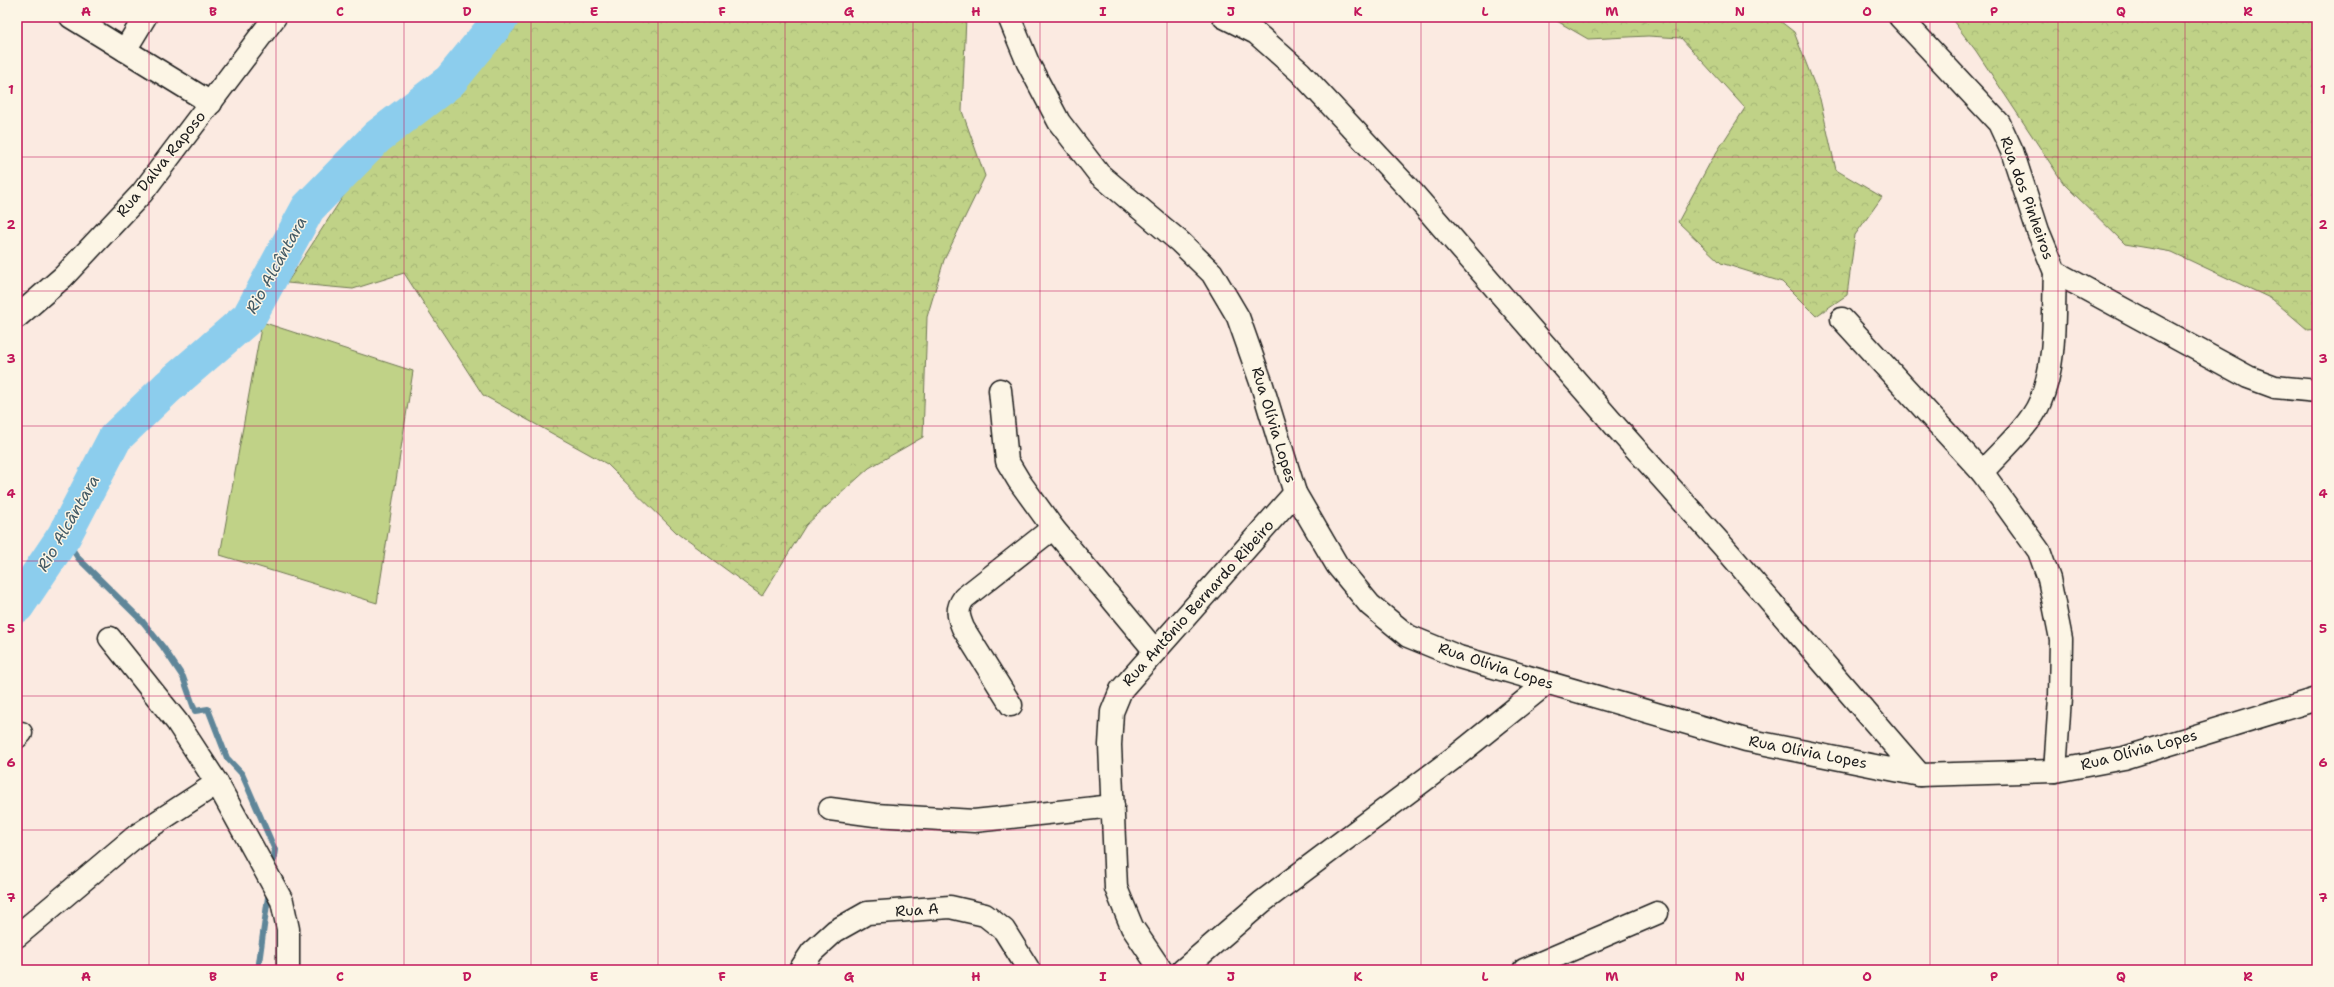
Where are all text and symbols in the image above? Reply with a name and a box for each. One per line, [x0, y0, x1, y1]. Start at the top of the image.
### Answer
text: A [81, 3, 91, 20]
text: B [209, 3, 217, 20]
text: C [336, 3, 344, 20]
text: D [462, 3, 472, 20]
text: E [590, 3, 599, 20]
text: F [718, 3, 726, 20]
text: G [844, 3, 855, 20]
text: H [971, 3, 981, 20]
text: I [1099, 3, 1107, 20]
text: J [1227, 3, 1235, 20]
text: K [1354, 3, 1363, 20]
text: L [1481, 3, 1489, 20]
text: M [1605, 3, 1619, 20]
text: N [1735, 3, 1745, 20]
text: O [1862, 3, 1872, 20]
text: P [1990, 3, 1998, 20]
text: Q [2116, 3, 2126, 20]
text: R [2243, 3, 2253, 20]
text: 1 [8, 81, 14, 98]
text: 1 [2320, 81, 2326, 98]
street label: Rua Dalva Raposo [112, 107, 210, 221]
street label: Rua dos Pinheiros [1995, 134, 2059, 262]
water label: Rio Alcântara [241, 213, 311, 317]
text: 2 [6, 216, 16, 233]
text: 2 [2318, 216, 2328, 233]
text: 3 [6, 350, 16, 367]
text: 3 [2318, 350, 2328, 367]
street label: Rua Olívia Lopes [1247, 365, 1301, 485]
water label: Rio Alcântara [32, 471, 104, 575]
text: 4 [6, 485, 16, 502]
text: 4 [2318, 485, 2328, 502]
street label: Rua Antônio Bernardo Ribeiro [1118, 515, 1278, 691]
text: 5 [7, 620, 15, 637]
text: 5 [2319, 620, 2327, 637]
street label: Rua Olívia Lopes [1436, 638, 1556, 694]
street label: Rua Olívia Lopes [2078, 725, 2200, 775]
street label: Rua Olívia Lopes [1747, 731, 1869, 773]
text: 6 [6, 754, 16, 771]
text: 6 [2318, 754, 2328, 771]
text: 7 [6, 889, 16, 906]
text: 7 [2318, 889, 2328, 906]
street label: Rua A [894, 898, 940, 922]
text: A [81, 968, 91, 985]
text: B [209, 968, 217, 985]
text: C [336, 968, 344, 985]
text: D [462, 968, 472, 985]
text: E [590, 968, 599, 985]
text: F [718, 968, 726, 985]
text: G [844, 968, 855, 985]
text: H [971, 968, 981, 985]
text: I [1099, 968, 1107, 985]
text: J [1227, 968, 1235, 985]
text: K [1354, 968, 1363, 985]
text: L [1481, 968, 1489, 985]
text: M [1605, 968, 1619, 985]
text: N [1735, 968, 1745, 985]
text: O [1862, 968, 1872, 985]
text: P [1990, 968, 1998, 985]
text: Q [2116, 968, 2126, 985]
text: R [2243, 968, 2253, 985]

